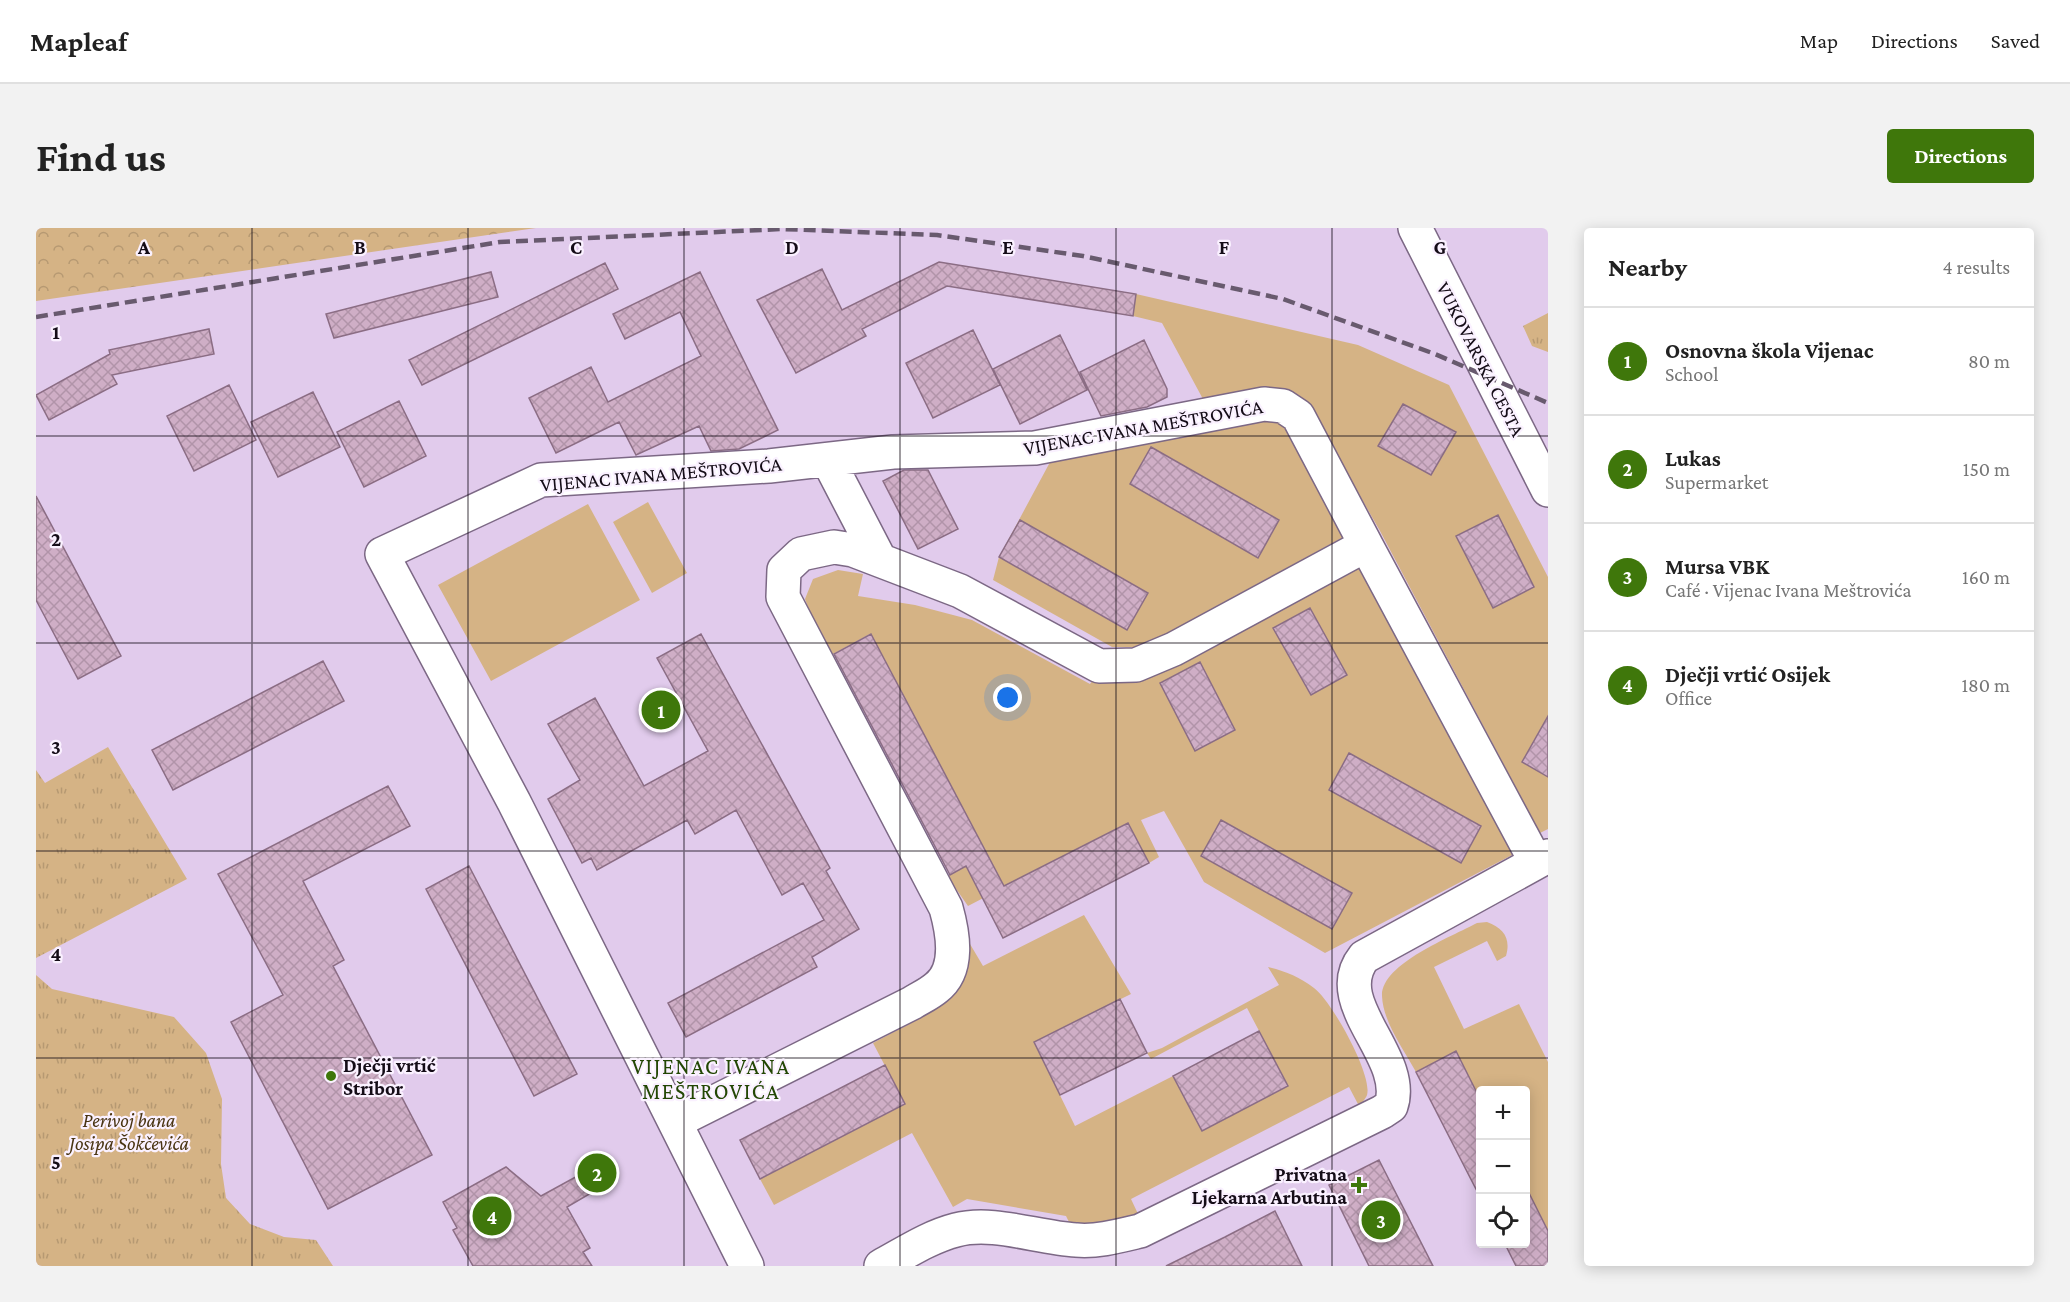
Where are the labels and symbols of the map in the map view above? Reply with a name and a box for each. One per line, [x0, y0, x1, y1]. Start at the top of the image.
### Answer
text: A [137, 236, 151, 258]
text: B [354, 236, 366, 258]
text: C [570, 236, 582, 258]
text: D [785, 236, 799, 258]
text: E [1002, 236, 1014, 258]
text: F [1219, 236, 1230, 258]
text: G [1434, 236, 1447, 258]
street label: VUKOVARSKA CESTA [1432, 278, 1530, 441]
text: 1 [52, 321, 60, 343]
street label: VIJENAC IVANA MEŠTROVIĆA [1022, 395, 1265, 460]
street label: VIJENAC IVANA MEŠTROVIĆA [539, 452, 783, 497]
text: 2 [51, 528, 61, 550]
your location [993, 683, 1022, 712]
pin: 1 [642, 688, 680, 732]
text: 3 [51, 736, 61, 758]
text: 4 [51, 943, 62, 965]
place label: Dječji vrtić Stribor [343, 1054, 436, 1099]
district label: VIJENAC IVANA MEŠTROVIĆA [632, 1054, 790, 1104]
marker: Dječji vrtić Stribor [324, 1069, 338, 1083]
park label: Perivoj bana Josipa Šokčevića [66, 1109, 189, 1155]
pin: 2 [578, 1150, 616, 1196]
text: 5 [51, 1151, 61, 1173]
place label: Privatna Ljekarna Arbutina [1192, 1163, 1347, 1209]
marker: Privatna Ljekarna Arbutina [1352, 1178, 1366, 1192]
pin: 4 [472, 1194, 512, 1238]
pin: 3 [1362, 1198, 1400, 1242]

